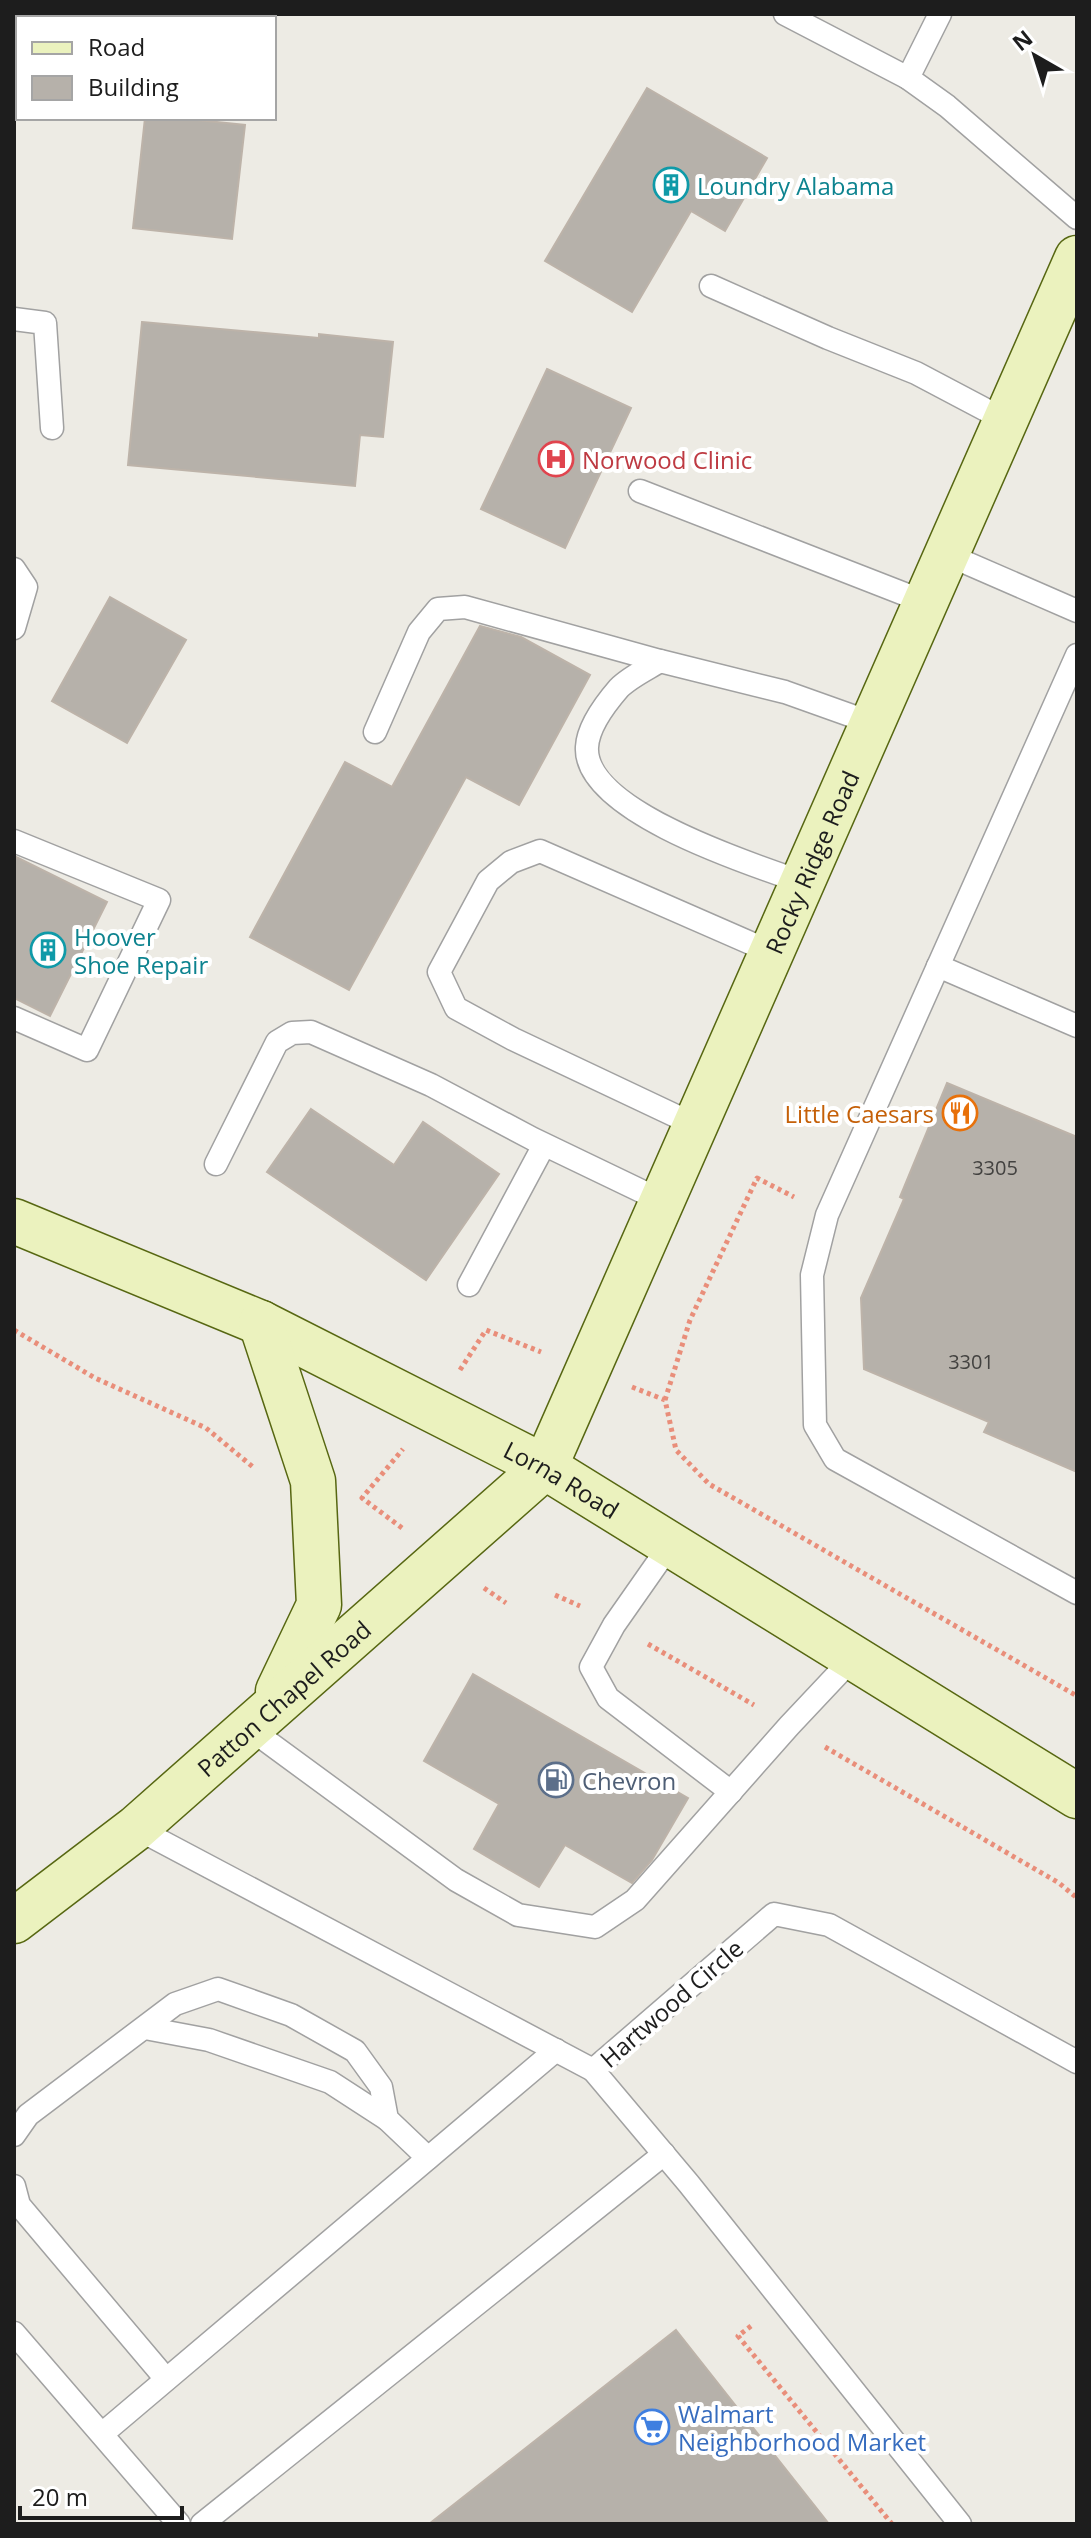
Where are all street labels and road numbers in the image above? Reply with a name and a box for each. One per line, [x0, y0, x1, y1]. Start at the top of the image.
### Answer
street label: Rocky Ridge Road [756, 765, 866, 959]
street label: Lorna Road [498, 1432, 626, 1525]
street label: Patton Chapel Road [190, 1612, 377, 1783]
street label: Hartwood Circle [592, 1932, 750, 2074]

